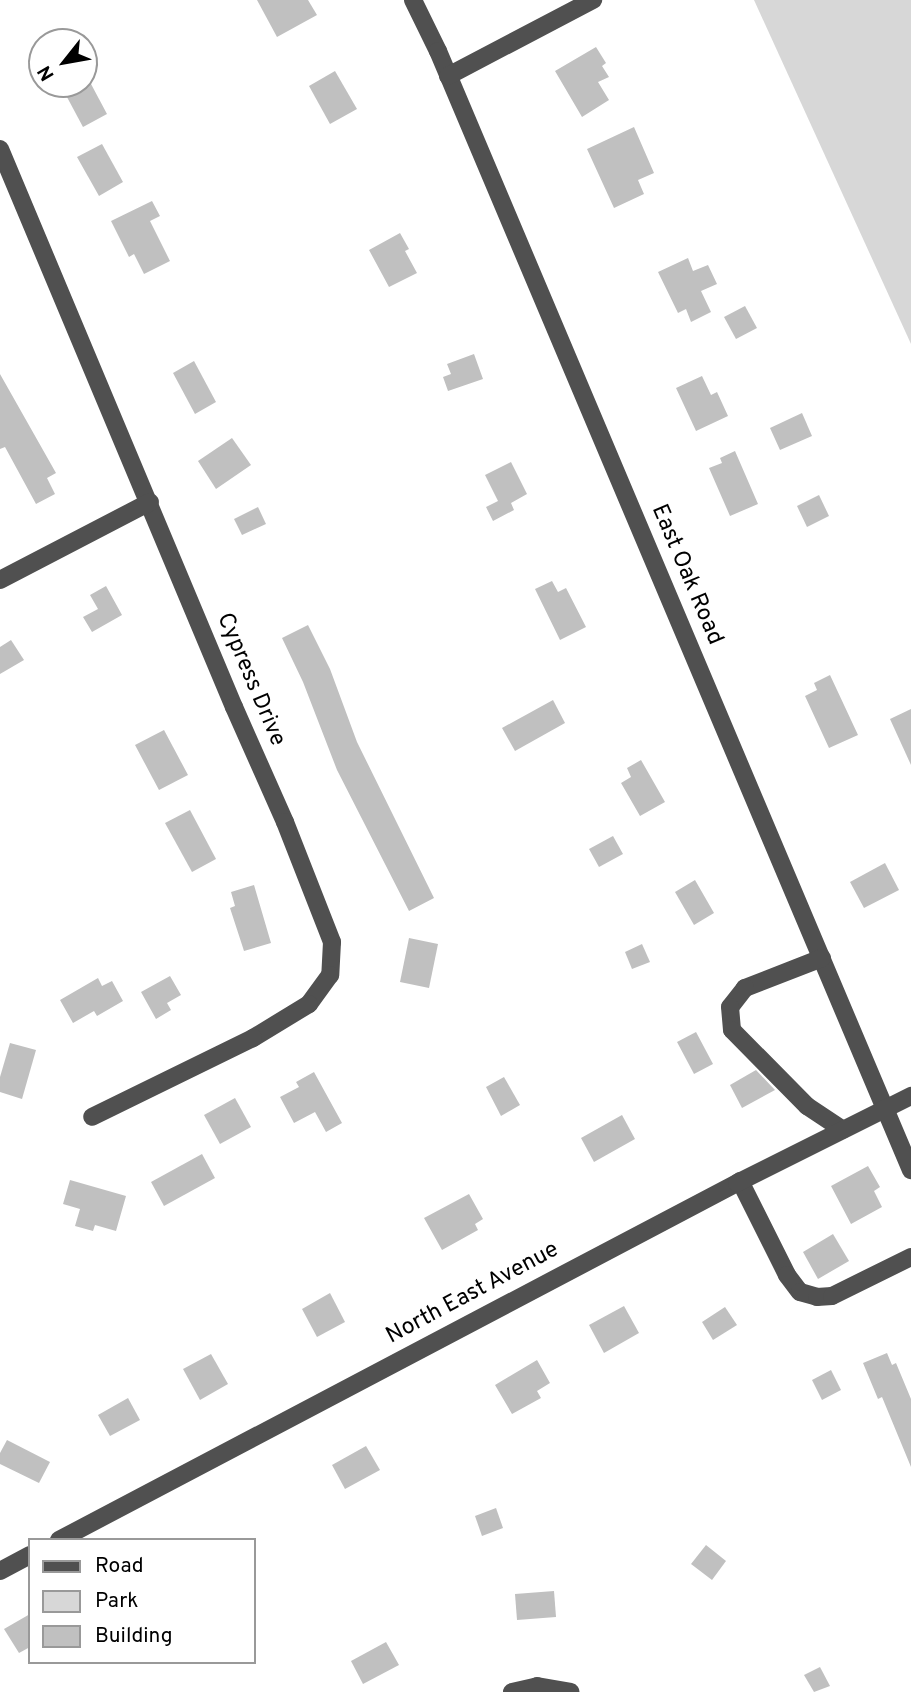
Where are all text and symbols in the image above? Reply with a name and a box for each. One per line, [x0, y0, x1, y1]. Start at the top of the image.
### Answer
north arrow [28, 28, 98, 98]
text: N [33, 61, 61, 85]
street label: East Oak Road [644, 501, 728, 649]
street label: Cypress Drive [210, 609, 290, 751]
street label: North East Avenue [382, 1237, 564, 1351]
legend [28, 1538, 256, 1664]
text: Road [95, 1553, 144, 1580]
text: Park [95, 1588, 138, 1615]
text: Building [95, 1623, 173, 1650]

